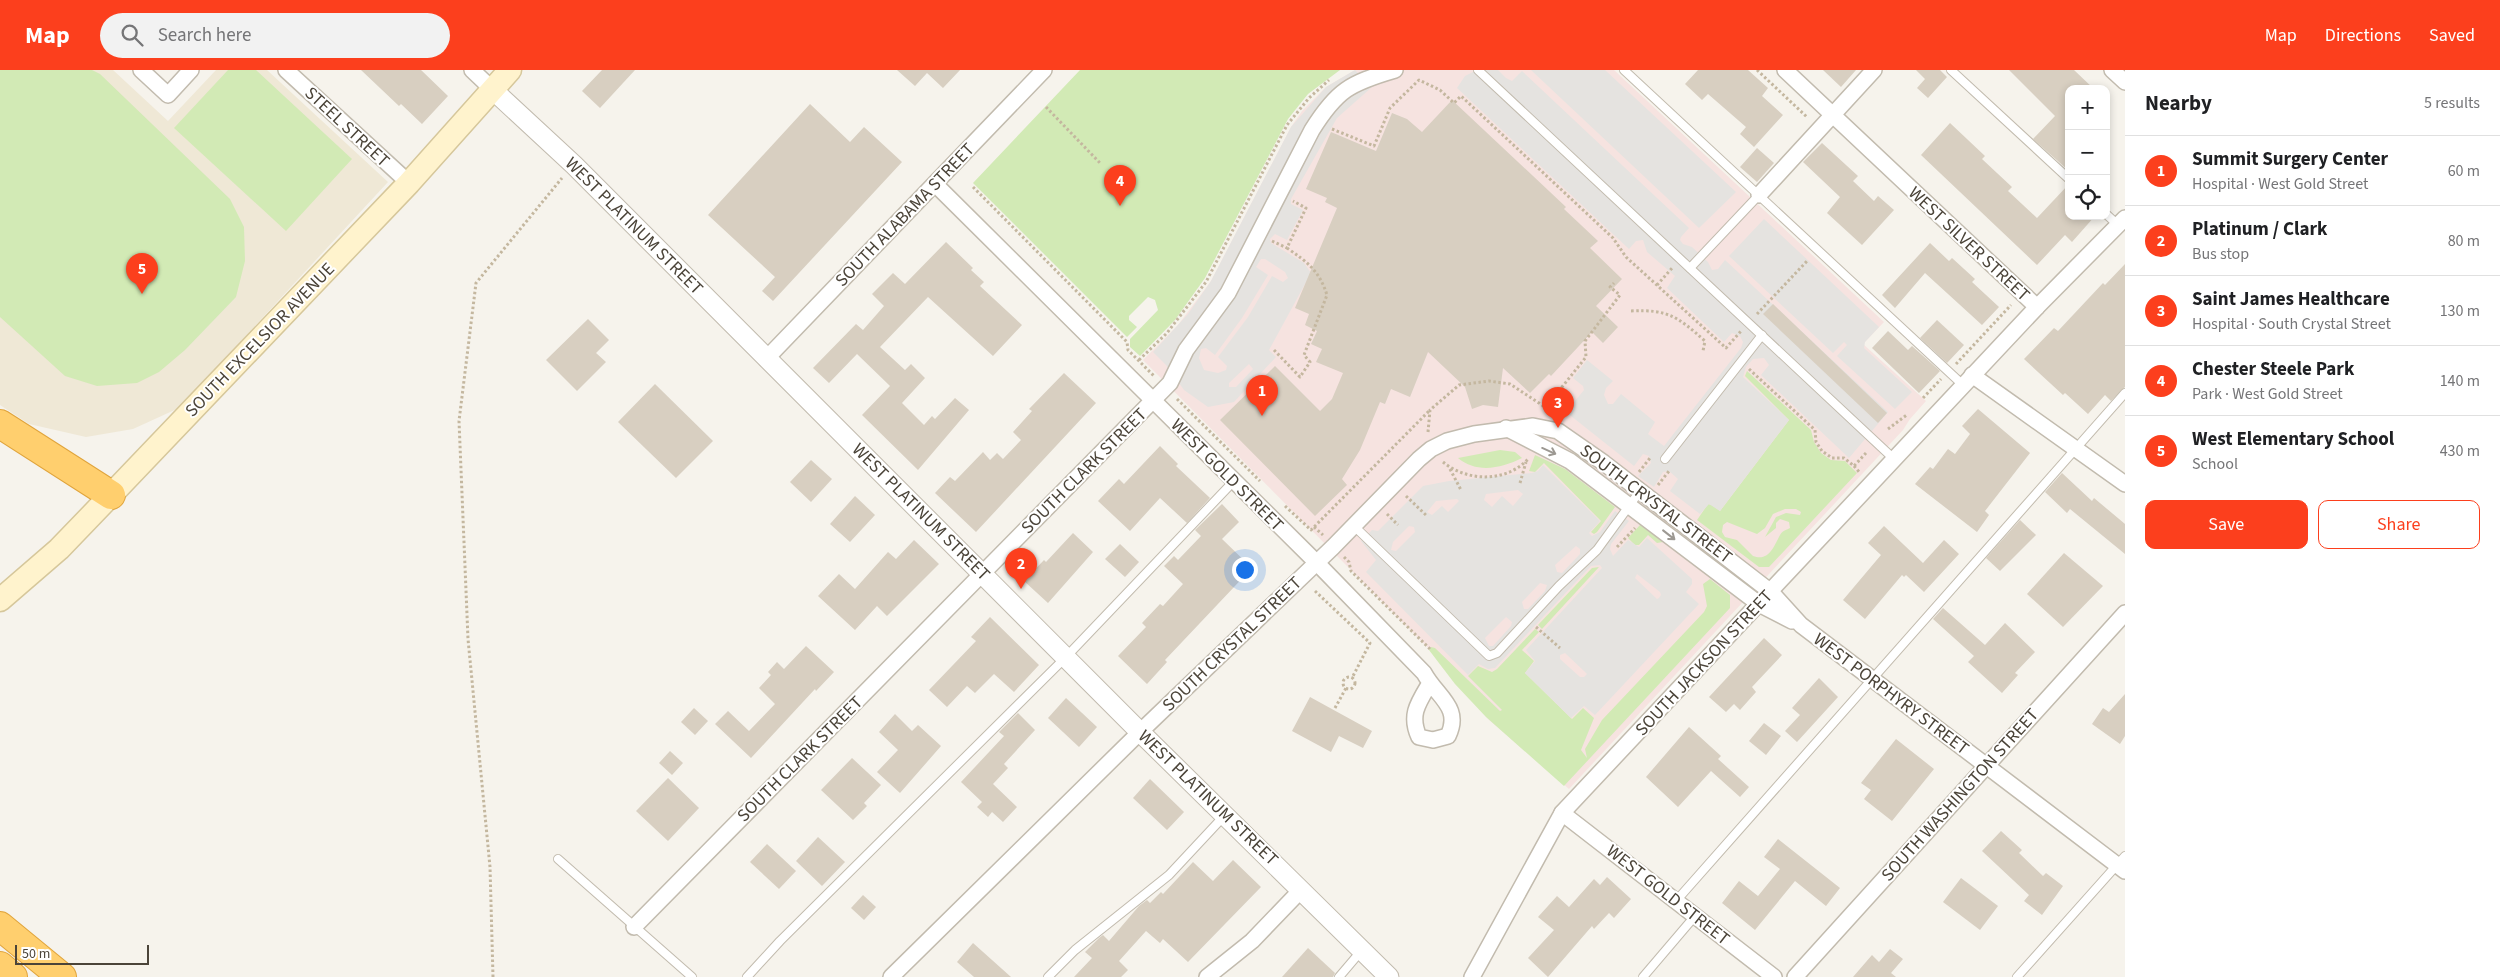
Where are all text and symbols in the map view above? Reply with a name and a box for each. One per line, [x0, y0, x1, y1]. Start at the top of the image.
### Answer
search box [100, 13, 450, 58]
text: Map [25, 18, 70, 53]
icon: search [118, 21, 146, 49]
text: Search here [158, 22, 251, 49]
text: Map [2265, 23, 2297, 48]
text: Directions [2325, 23, 2401, 48]
text: Saved [2429, 23, 2475, 48]
street label: STEEL STREET [299, 81, 395, 173]
map controls [2065, 85, 2110, 220]
button: + [2065, 85, 2110, 130]
text: Nearby [2145, 88, 2212, 118]
text: 5 results [2424, 92, 2480, 114]
button: − [2065, 130, 2110, 175]
street label: SOUTH ALABAMA STREET [830, 137, 981, 292]
text: Summit Surgery Center [2192, 146, 2388, 173]
street label: WEST PLATINUM STREET [559, 151, 709, 301]
text: 1 [2157, 160, 2165, 182]
text: 60 m [2448, 160, 2480, 182]
pin: 4 [1104, 165, 1136, 206]
text: Hospital · West Gold Street [2192, 173, 2368, 195]
button: locate [2065, 175, 2110, 220]
street label: WEST SILVER STREET [1903, 181, 2036, 307]
text: Platinum / Clark [2192, 216, 2327, 243]
text: 2 [2157, 230, 2165, 252]
text: 80 m [2448, 230, 2480, 252]
text: Bus stop [2192, 243, 2249, 265]
pin: 5 [126, 253, 158, 294]
street label: SOUTH EXCELSIOR AVENUE [180, 257, 340, 423]
text: Saint James Healthcare [2192, 286, 2390, 313]
text: 3 [2157, 300, 2165, 322]
text: 130 m [2440, 300, 2480, 322]
text: Hospital · South Crystal Street [2192, 313, 2391, 335]
text: Chester Steele Park [2192, 356, 2354, 383]
text: 4 [2157, 370, 2165, 392]
text: 140 m [2440, 370, 2480, 392]
pin: 1 [1246, 375, 1278, 416]
text: Park · West Gold Street [2192, 383, 2343, 405]
pin: 3 [1542, 387, 1574, 428]
street label: SOUTH CLARK STREET [1015, 402, 1153, 540]
street label: WEST GOLD STREET [1165, 413, 1289, 537]
text: West Elementary School [2192, 426, 2394, 453]
street label: WEST PLATINUM STREET [846, 437, 996, 587]
street label: SOUTH CRYSTAL STREET [1575, 438, 1738, 570]
text: 5 [2157, 440, 2165, 462]
text: 430 m [2440, 440, 2480, 462]
one-way arrow [1541, 446, 1556, 456]
text: School [2192, 453, 2238, 475]
button: Save [2145, 500, 2308, 549]
button: Share [2318, 500, 2480, 549]
one-way arrow [1662, 529, 1675, 540]
pin: 2 [1005, 548, 1037, 589]
your location [1232, 557, 1258, 583]
street label: SOUTH CRYSTAL STREET [1157, 571, 1307, 717]
street label: SOUTH JACKSON STREET [1630, 584, 1779, 742]
street label: WEST PORPHYRY STREET [1808, 627, 1974, 761]
street label: SOUTH CLARK STREET [731, 690, 869, 828]
street label: SOUTH WASHINGTON STREET [1876, 703, 2045, 887]
street label: WEST PLATINUM STREET [1132, 724, 1284, 872]
street label: WEST GOLD STREET [1601, 839, 1735, 951]
scale bar [15, 942, 149, 965]
text: 50 m [22, 944, 50, 964]

